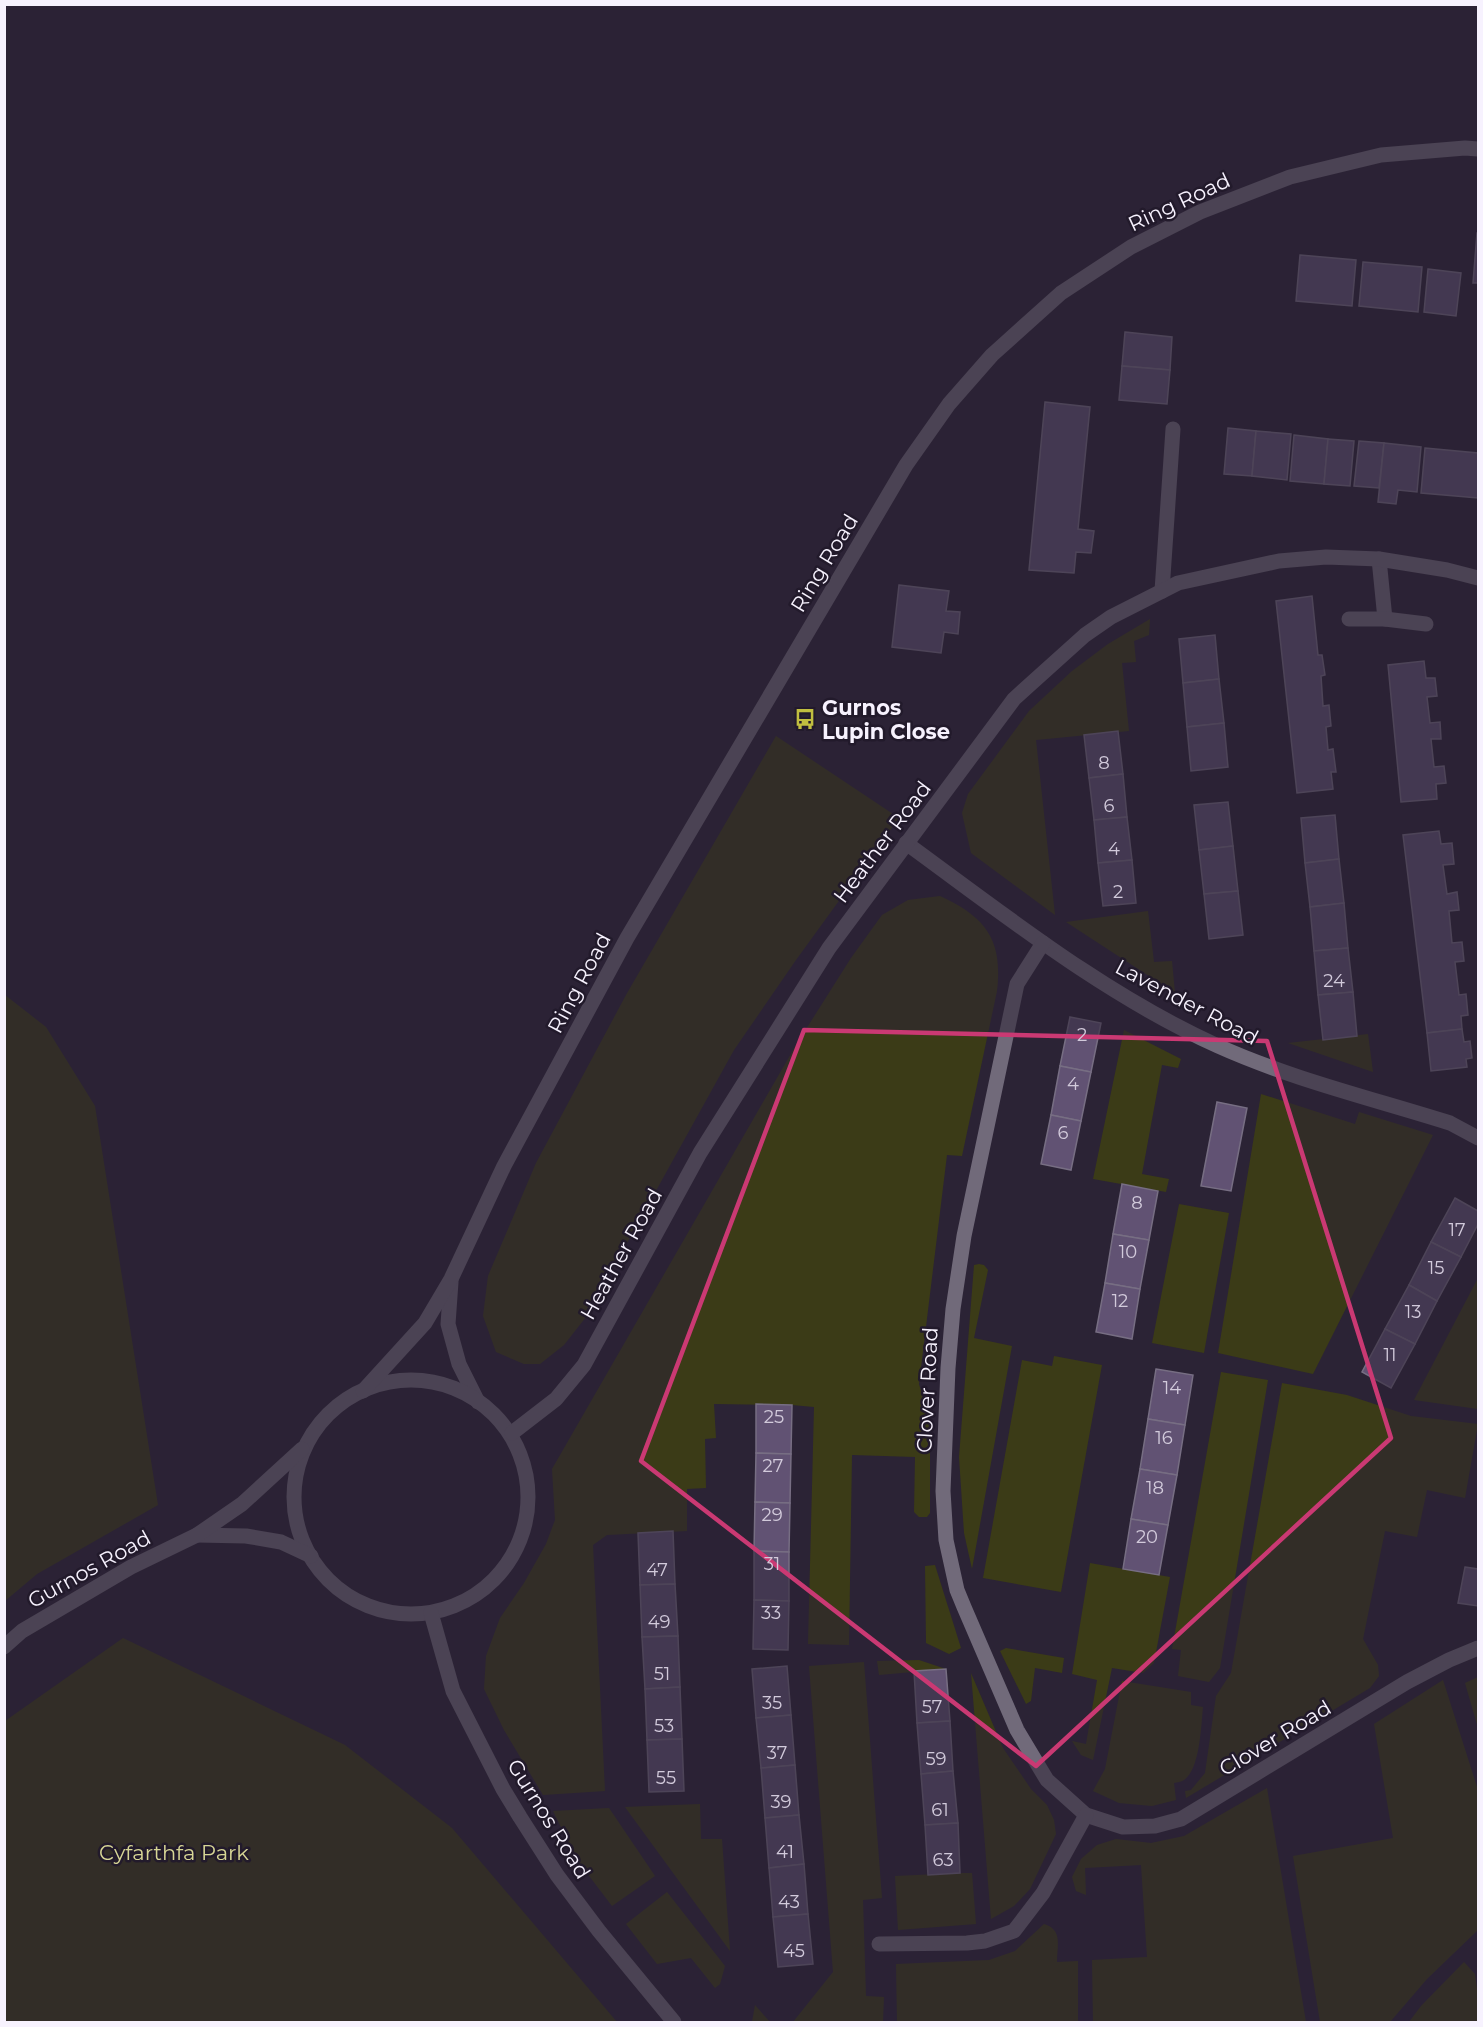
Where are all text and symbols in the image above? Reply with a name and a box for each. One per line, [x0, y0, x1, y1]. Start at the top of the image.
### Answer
street label: Ring Road [1124, 167, 1234, 237]
street label: Ring Road [785, 509, 863, 617]
place label: Gurnos Lupin Close [822, 695, 950, 744]
bus stop icon: Gurnos Lupin Close [793, 707, 817, 731]
house number: 8 [1098, 752, 1110, 774]
street label: Heather Road [828, 776, 936, 908]
house number: 6 [1104, 795, 1115, 817]
house number: 4 [1108, 838, 1120, 860]
house number: 2 [1113, 881, 1123, 903]
street label: Ring Road [542, 929, 616, 1037]
street label: Lavender Road [1111, 954, 1263, 1050]
house number: 24 [1323, 970, 1345, 992]
house number: 2 [1077, 1024, 1087, 1046]
house number: 4 [1067, 1073, 1079, 1095]
house number: 6 [1058, 1122, 1069, 1144]
street label: Heather Road [575, 1184, 667, 1324]
house number: 8 [1131, 1192, 1143, 1214]
house number: 17 [1448, 1219, 1466, 1241]
house number: 10 [1119, 1241, 1137, 1263]
house number: 15 [1428, 1257, 1444, 1279]
house number: 12 [1112, 1290, 1128, 1312]
house number: 13 [1405, 1301, 1421, 1323]
street label: Clover Road [911, 1326, 943, 1454]
house number: 11 [1384, 1344, 1397, 1366]
house number: 14 [1163, 1377, 1181, 1399]
house number: 25 [764, 1406, 784, 1428]
house number: 16 [1155, 1427, 1173, 1449]
house number: 27 [763, 1455, 783, 1477]
house number: 18 [1146, 1477, 1164, 1499]
house number: 29 [761, 1504, 783, 1526]
street label: Gurnos Road [23, 1525, 155, 1613]
house number: 20 [1136, 1526, 1158, 1548]
house number: 31 [764, 1553, 780, 1575]
house number: 47 [646, 1559, 668, 1581]
house number: 33 [761, 1602, 781, 1624]
house number: 49 [648, 1611, 670, 1633]
house number: 51 [654, 1663, 670, 1685]
house number: 35 [762, 1692, 782, 1714]
street label: Clover Road [1215, 1695, 1335, 1781]
house number: 57 [922, 1696, 942, 1718]
house number: 53 [654, 1715, 674, 1737]
house number: 37 [767, 1742, 787, 1764]
house number: 59 [925, 1748, 947, 1770]
street label: Gurnos Road [502, 1754, 596, 1884]
house number: 55 [656, 1767, 676, 1789]
house number: 39 [770, 1791, 792, 1813]
house number: 61 [931, 1799, 949, 1821]
park label: Cyfarthfa Park [99, 1840, 249, 1865]
house number: 41 [776, 1841, 794, 1863]
house number: 63 [932, 1849, 954, 1871]
house number: 43 [778, 1891, 800, 1913]
house number: 45 [783, 1940, 805, 1962]

